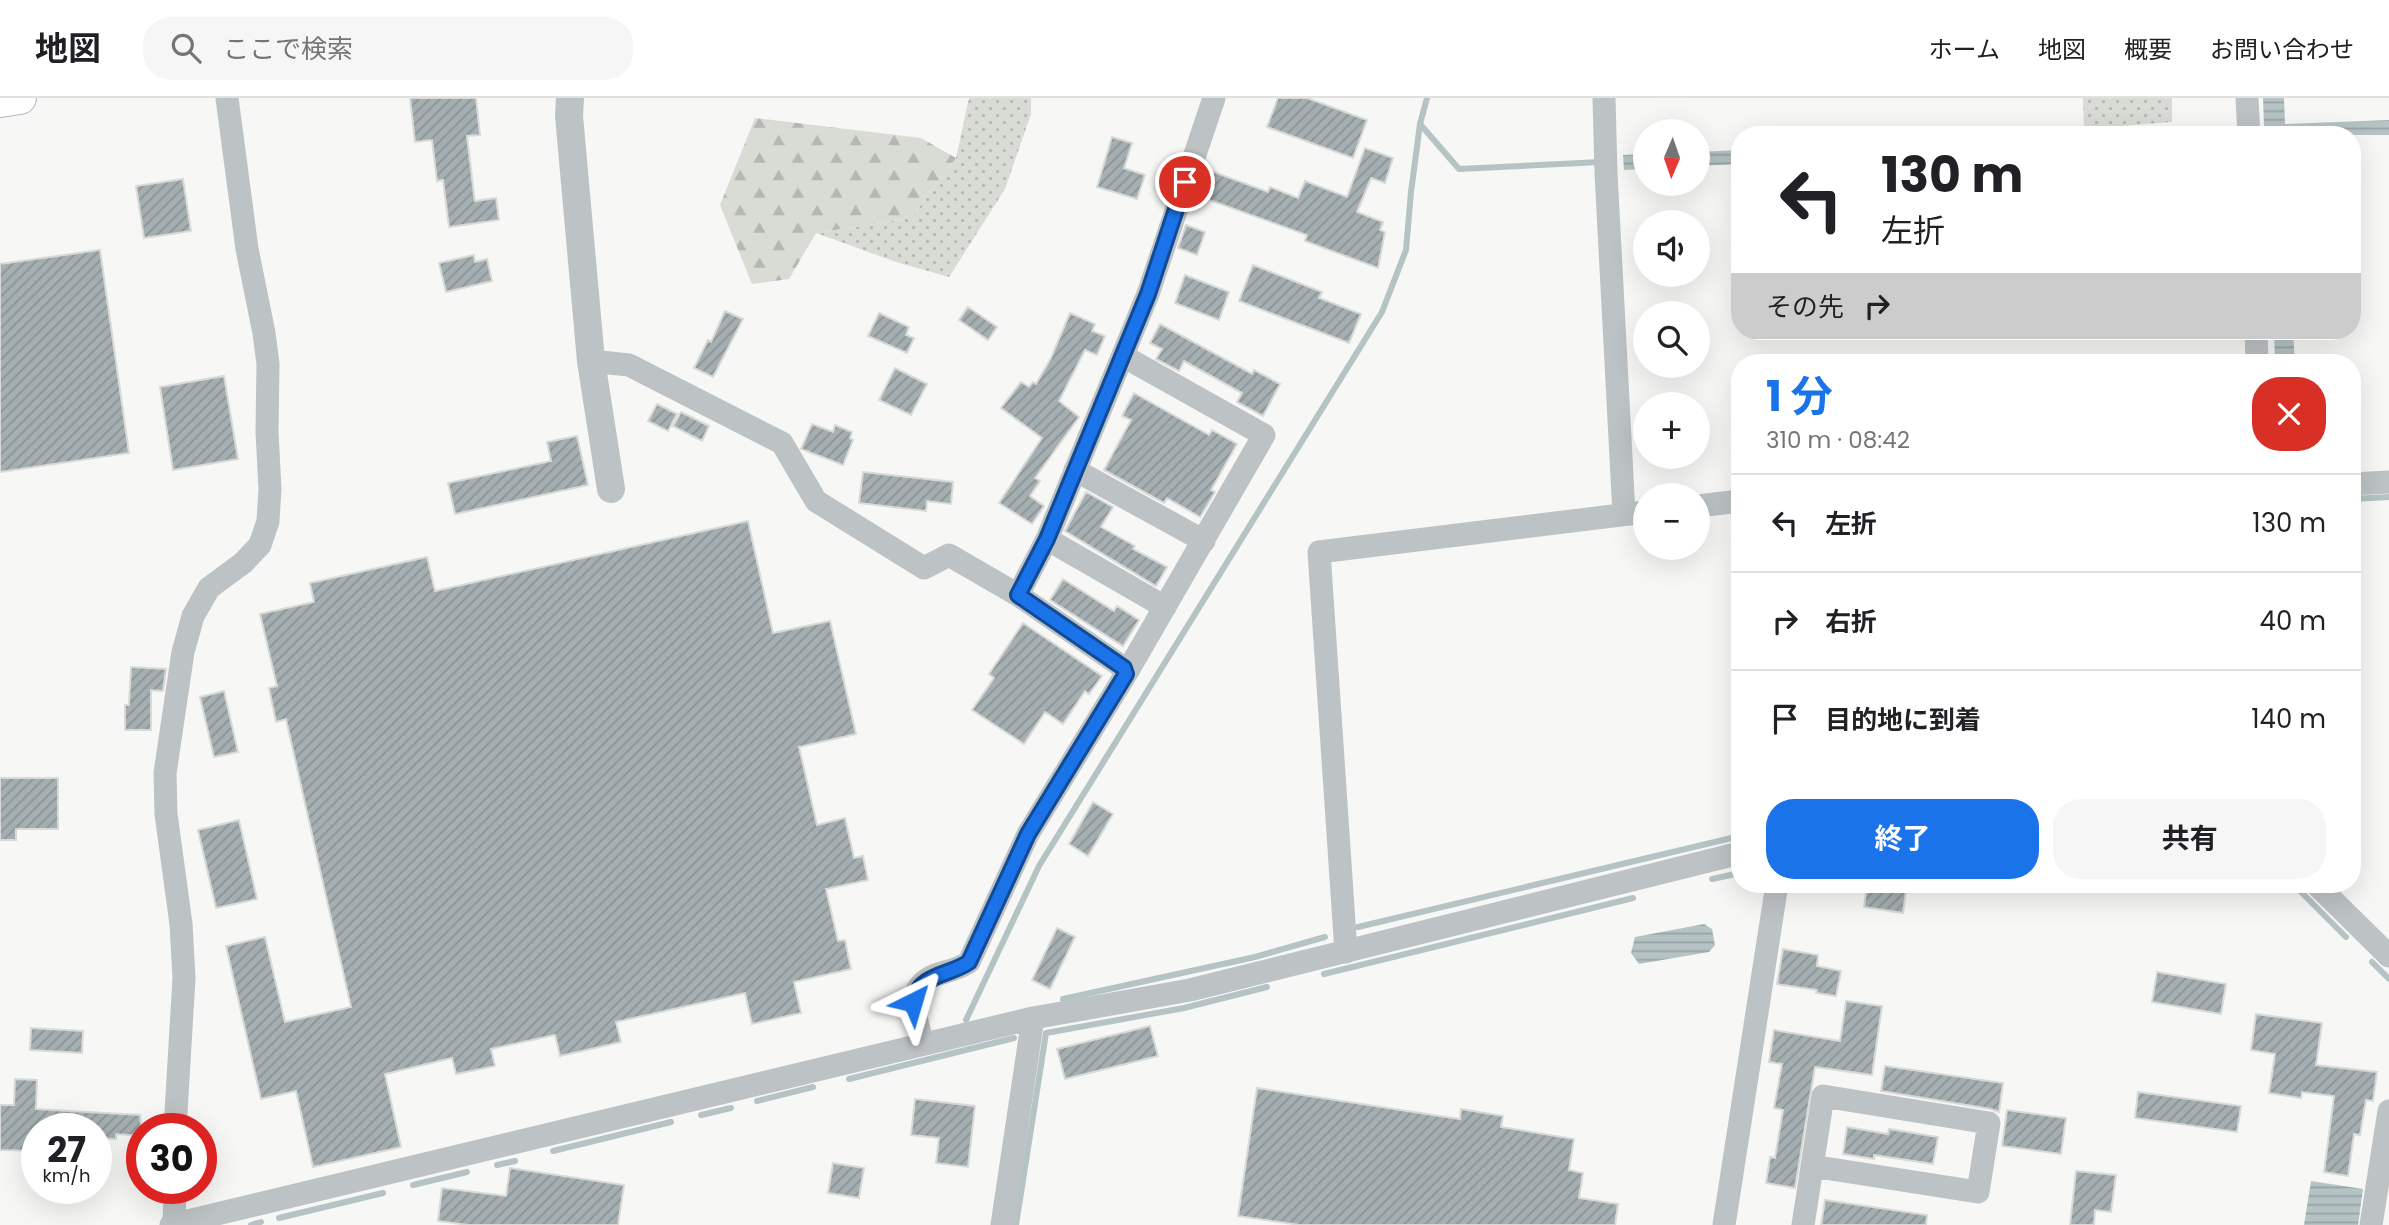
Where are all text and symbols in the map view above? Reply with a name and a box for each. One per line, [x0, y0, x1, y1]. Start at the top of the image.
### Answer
search box [143, 17, 633, 80]
text: 地図 [35, 25, 101, 72]
icon: search [167, 29, 205, 67]
text: ここで検索 [223, 31, 353, 67]
text: ホーム [1929, 33, 2000, 66]
text: 地図 [2038, 33, 2086, 66]
text: 概要 [2124, 33, 2172, 66]
text: お問い合わせ [2210, 33, 2354, 66]
north arrow [1633, 119, 1710, 196]
map controls [1633, 119, 1710, 560]
text: 130 m [1881, 141, 2023, 209]
pin [1155, 152, 1215, 212]
icon: left [1766, 154, 1857, 245]
icon: arrive [1166, 163, 1204, 201]
text: 左折 [1881, 208, 1945, 253]
button: sound [1633, 210, 1710, 287]
icon: right [1858, 287, 1896, 325]
text: その先 [1766, 289, 1844, 325]
button: search [1633, 301, 1710, 378]
text: 1 分 [1766, 367, 1833, 426]
button: close [2252, 377, 2326, 451]
button: + [1633, 392, 1710, 469]
text: 310 m · 08:42 [1766, 424, 1910, 456]
button: − [1633, 483, 1710, 560]
icon: left [1766, 504, 1804, 542]
text: 130 m [2252, 505, 2326, 541]
text: 左折 [1825, 506, 1877, 542]
icon: right [1766, 602, 1804, 640]
text: 40 m [2260, 603, 2326, 639]
text: 右折 [1825, 604, 1877, 640]
icon: arrive [1766, 700, 1804, 738]
text: 140 m [2251, 701, 2326, 737]
text: 目的地に到着 [1825, 702, 1981, 738]
button: 終了 [1766, 799, 2039, 879]
button: 共有 [2053, 799, 2326, 879]
position arrow [876, 965, 950, 1039]
speed limit sign: 30 [126, 1113, 217, 1204]
text: 27 [47, 1125, 86, 1174]
text: km/h [43, 1163, 90, 1188]

